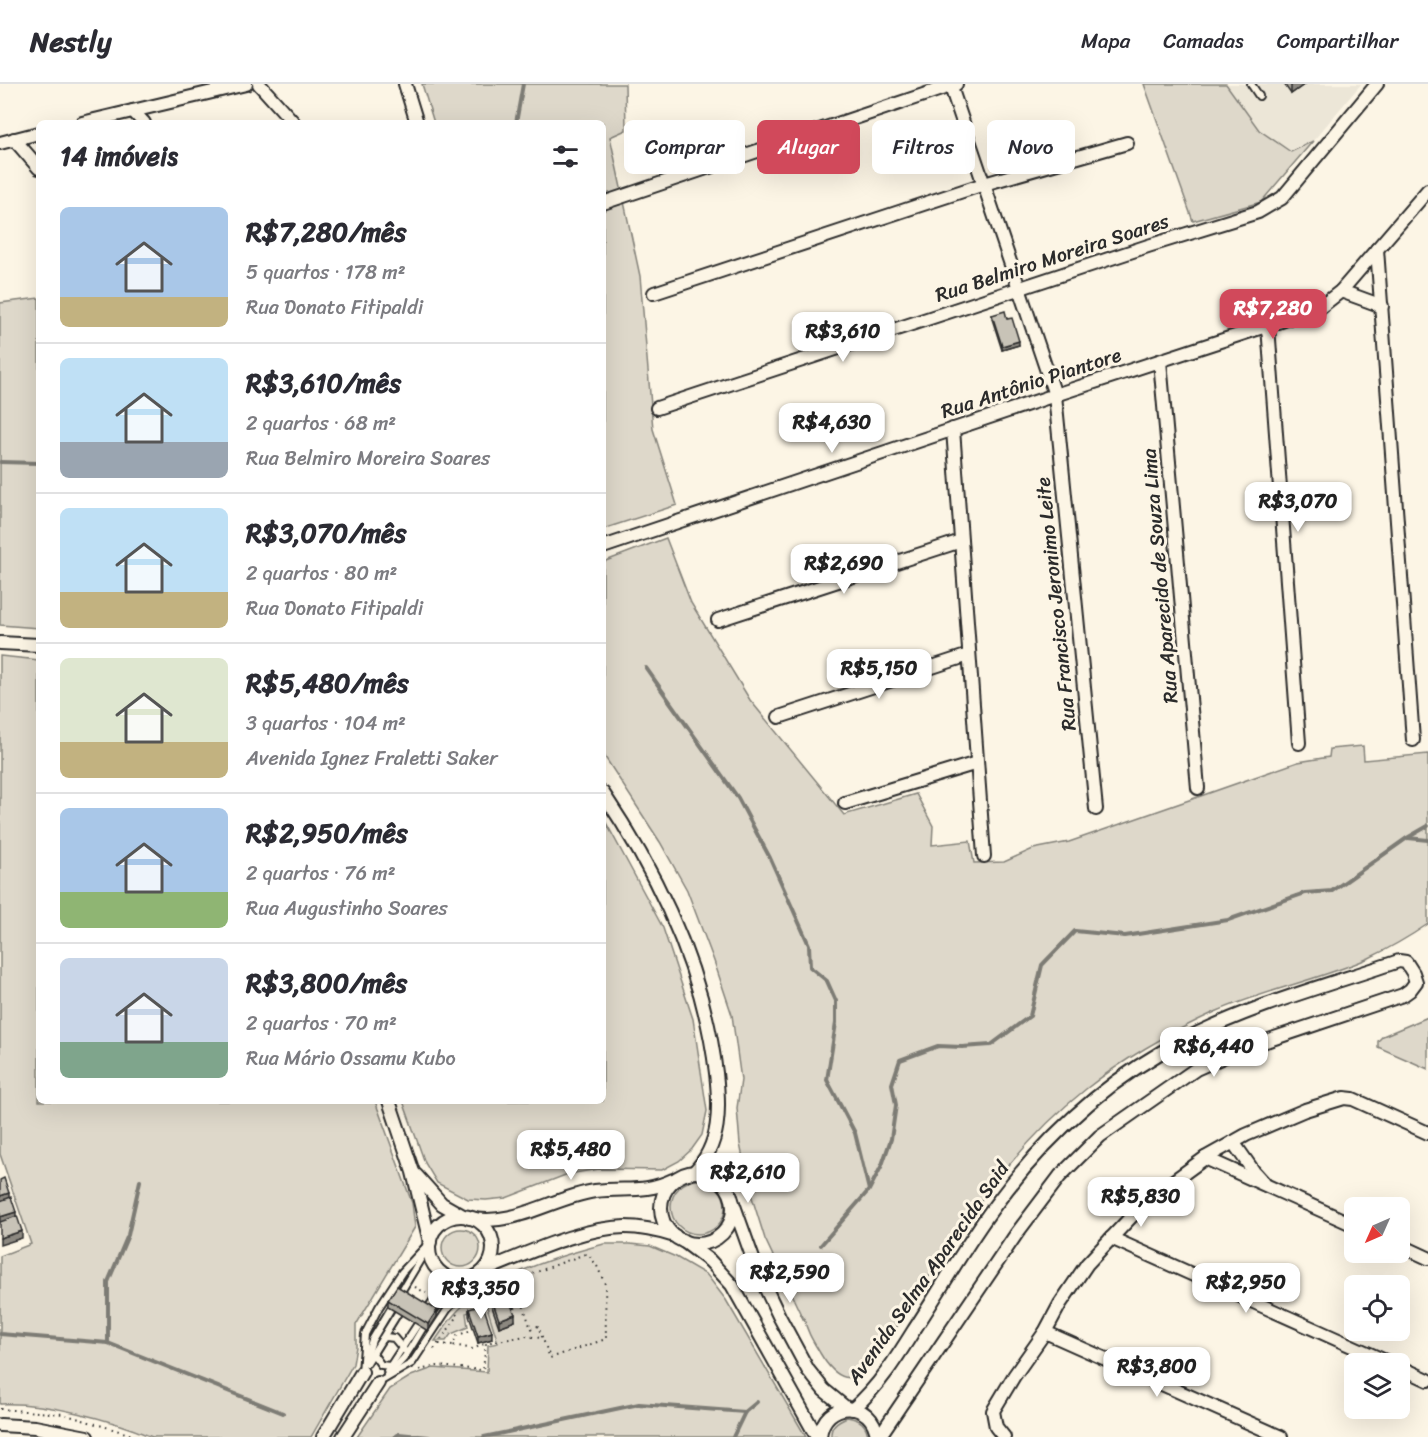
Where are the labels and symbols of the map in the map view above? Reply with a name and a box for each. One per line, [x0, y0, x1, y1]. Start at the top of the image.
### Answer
street label: Rua Belmiro Moreira Soares [930, 203, 1174, 312]
pin: R$7,280 [1218, 289, 1328, 340]
pin: R$3,610 [788, 312, 898, 363]
street label: Rua Antônio Piantore [936, 337, 1126, 429]
pin: R$4,630 [777, 403, 887, 454]
street label: Rua Aparecido de Souza Lima [1131, 447, 1189, 705]
street label: Rua Francisco Jeronimo Leite [1025, 475, 1087, 733]
pin: R$3,070 [1243, 482, 1353, 533]
pin: R$2,690 [789, 544, 899, 595]
pin: R$5,150 [824, 649, 934, 700]
pin: R$6,440 [1159, 1027, 1269, 1078]
pin: R$5,480 [516, 1130, 626, 1181]
pin: R$2,610 [693, 1153, 803, 1204]
street label: Avenida Selma Aparecida Said [837, 1153, 1019, 1393]
pin: R$5,830 [1086, 1177, 1196, 1228]
north arrow [1344, 1197, 1410, 1263]
pin: R$2,590 [735, 1253, 845, 1304]
pin: R$2,950 [1191, 1263, 1301, 1314]
pin: R$3,350 [426, 1269, 536, 1320]
pin: R$3,800 [1102, 1347, 1212, 1398]

